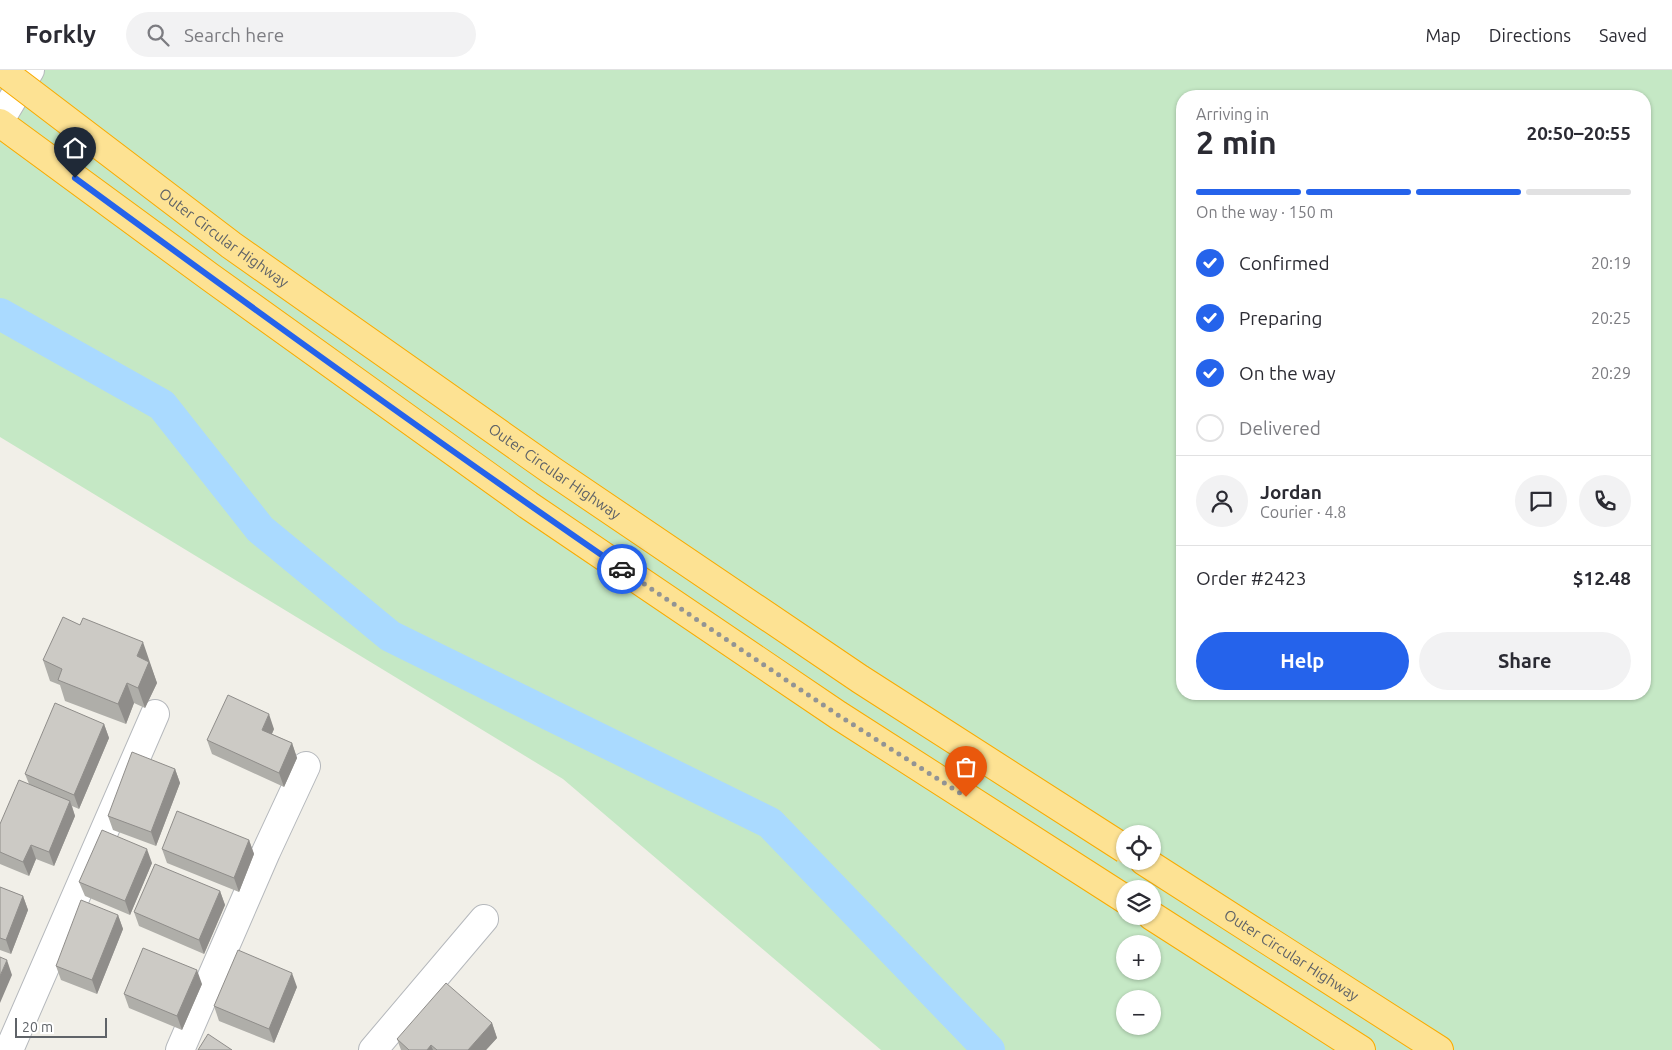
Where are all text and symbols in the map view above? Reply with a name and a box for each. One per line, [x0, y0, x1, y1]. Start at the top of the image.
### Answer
search box [126, 12, 476, 57]
text: Forkly [25, 21, 96, 48]
icon: search [144, 21, 172, 49]
text: Search here [184, 24, 284, 46]
text: Map [1425, 25, 1461, 45]
text: Directions [1489, 25, 1571, 45]
text: Saved [1599, 25, 1647, 45]
text: Arriving in [1196, 105, 1269, 123]
text: 20:50–20:55 [1526, 122, 1631, 144]
text: 2 min [1196, 124, 1277, 160]
pin [54, 127, 96, 178]
icon: home [61, 134, 89, 162]
street label: Outer Circular Highway [156, 184, 292, 291]
text: On the way · 150 m [1196, 203, 1333, 221]
icon: check [1196, 249, 1224, 277]
text: Confirmed [1239, 252, 1330, 274]
text: 20:19 [1591, 254, 1631, 272]
icon: check [1196, 304, 1224, 332]
text: Preparing [1239, 307, 1323, 329]
text: 20:25 [1591, 309, 1631, 327]
icon: check [1196, 359, 1224, 387]
text: On the way [1239, 362, 1336, 384]
text: 20:29 [1591, 364, 1631, 382]
text: Delivered [1239, 417, 1321, 439]
street label: Outer Circular Highway [486, 420, 624, 523]
button: person [1196, 475, 1248, 527]
button: chat [1515, 475, 1567, 527]
button: phone [1579, 475, 1631, 527]
text: Jordan [1260, 481, 1322, 503]
text: Courier · 4.8 [1260, 503, 1346, 521]
courier [597, 544, 647, 594]
icon: car [608, 555, 636, 583]
text: Order #2423 [1196, 567, 1306, 589]
text: $12.48 [1573, 567, 1631, 589]
button: Help [1196, 632, 1409, 690]
button: Share [1419, 632, 1631, 690]
pin [945, 746, 987, 797]
icon: bag [952, 753, 980, 781]
map controls [1116, 825, 1161, 1035]
button: locate [1116, 825, 1161, 870]
button: layers [1116, 880, 1161, 925]
street label: Outer Circular Highway [1221, 906, 1362, 1004]
button: + [1116, 935, 1161, 980]
button: − [1116, 990, 1161, 1035]
scale bar [15, 1015, 108, 1038]
text: 20 m [22, 1019, 53, 1035]

